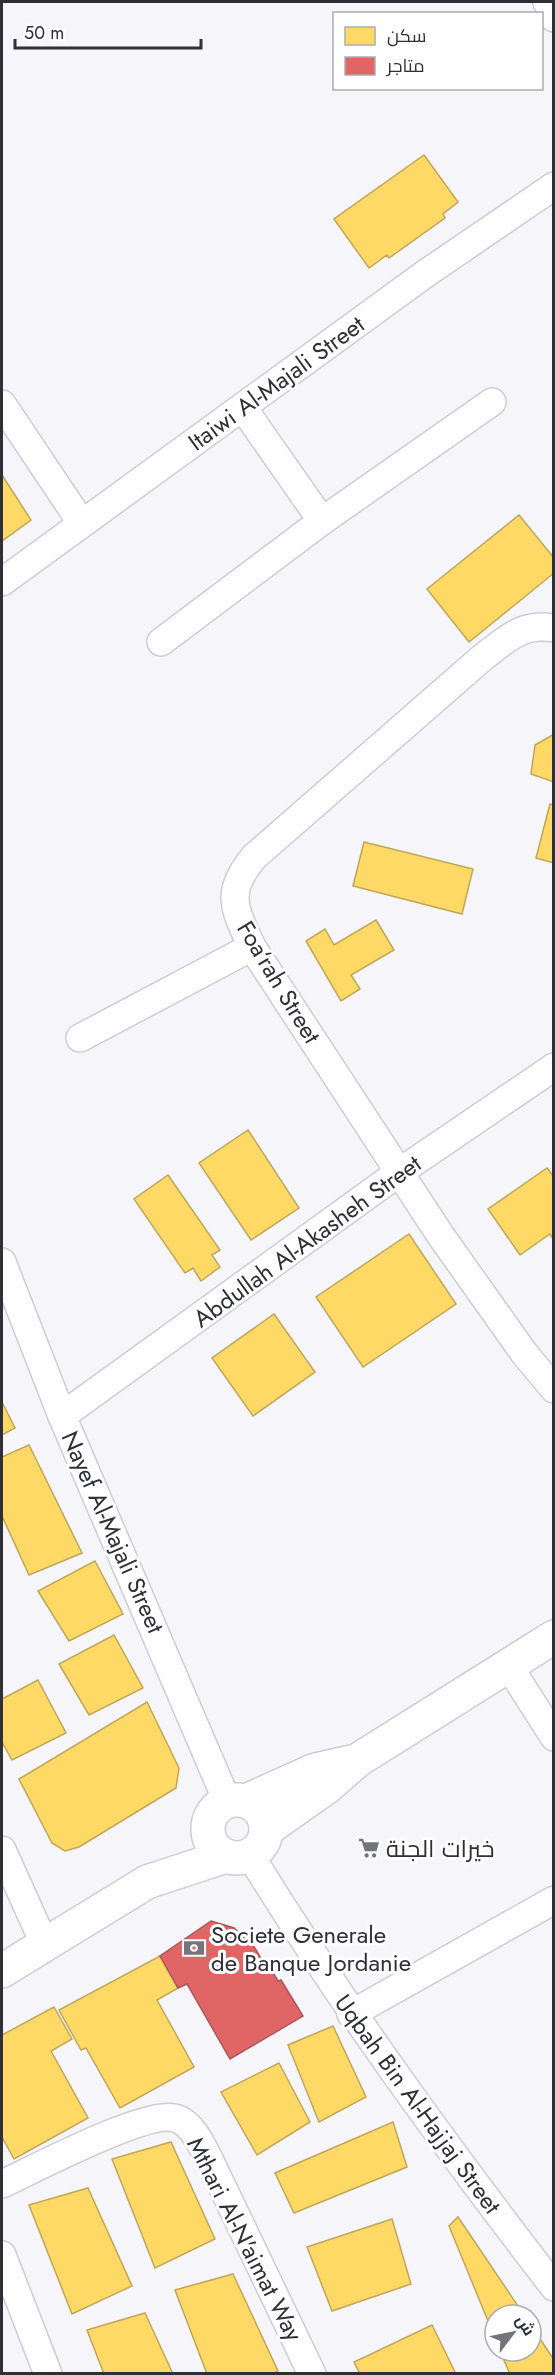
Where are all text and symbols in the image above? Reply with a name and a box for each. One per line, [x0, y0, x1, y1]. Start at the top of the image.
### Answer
scale bar [15, 12, 201, 50]
legend [333, 12, 543, 90]
text: 50 m [24, 20, 64, 46]
text: سكن [387, 23, 426, 49]
text: متاجر [386, 53, 425, 79]
street label: Itaiwi Al-Majali Street [181, 307, 372, 459]
street label: Foa‘rah Street [229, 914, 330, 1050]
street label: Abdullah Al-Akasheh Street [186, 1146, 428, 1336]
street label: Nayef Al-Majali Street [53, 1425, 173, 1639]
place label: خيرات الجنة [386, 1831, 495, 1866]
supermarket icon: خيرات الجنة [357, 1836, 381, 1860]
place label: Societe Generale de Banque Jordanie [211, 1917, 411, 1980]
bank icon: Societe Generale de Banque Jordanie [182, 1936, 206, 1960]
street label: Uqbah Bin Al-Hajjaj Street [326, 1987, 510, 2221]
street label: Mthari Al-N'aimat Way [178, 2131, 312, 2347]
north arrow [483, 2303, 543, 2363]
text: ش [510, 2311, 540, 2340]

